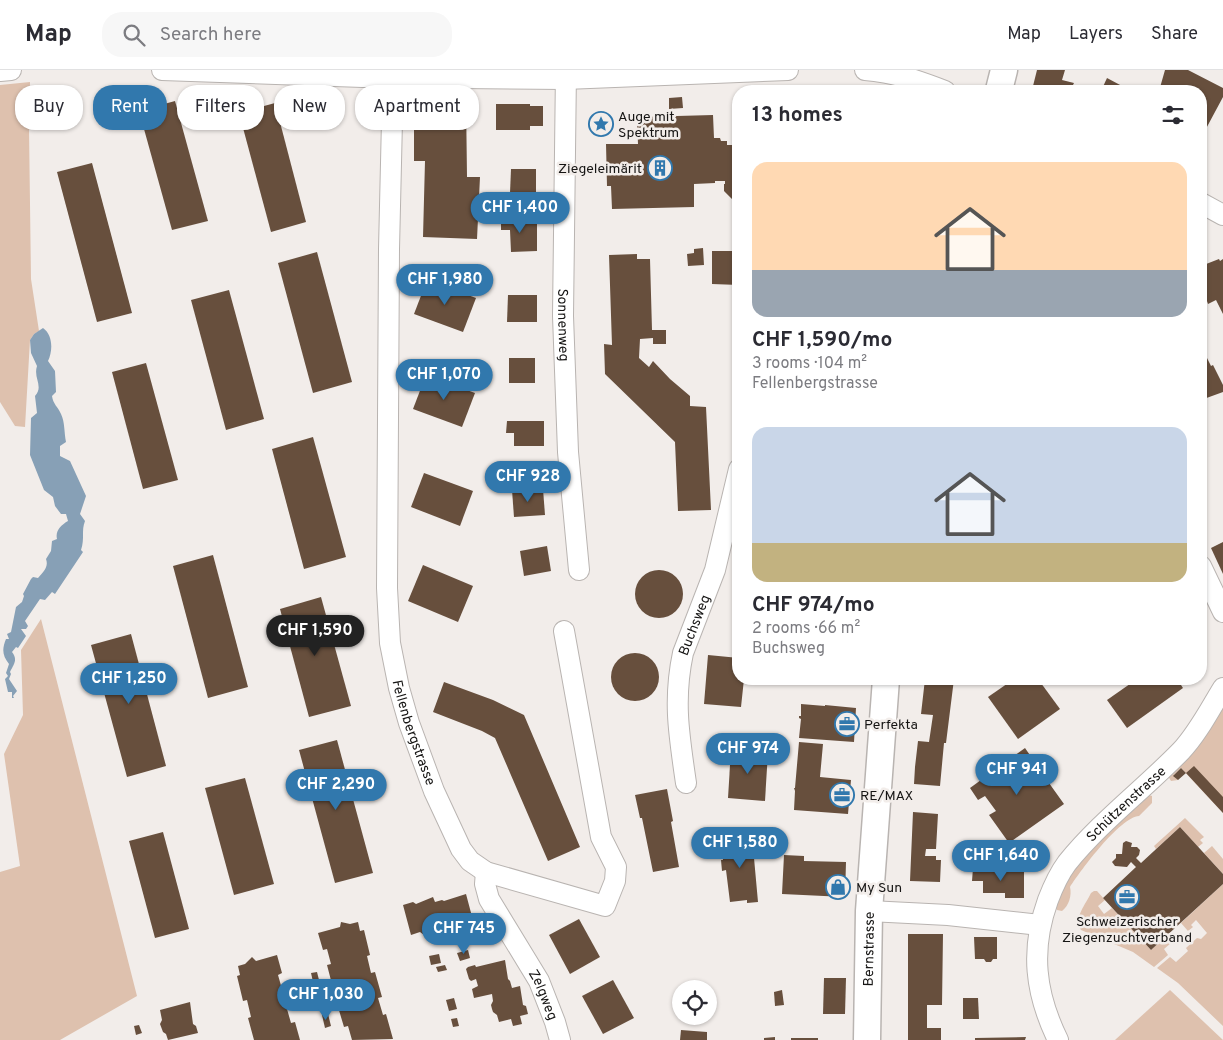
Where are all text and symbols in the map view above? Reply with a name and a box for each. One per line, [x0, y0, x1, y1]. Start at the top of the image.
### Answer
search box [102, 12, 452, 57]
text: Map [25, 20, 72, 50]
icon: search [120, 21, 148, 49]
text: Search here [160, 23, 261, 47]
text: Map [1007, 23, 1041, 46]
text: Layers [1069, 23, 1123, 46]
text: Share [1151, 23, 1198, 46]
chip: Buy [15, 85, 83, 130]
chip: Rent [93, 85, 167, 130]
chip: Filters [177, 85, 264, 130]
chip: New [274, 85, 345, 130]
chip: Apartment [355, 85, 479, 130]
icon: filters [1159, 101, 1187, 129]
text: 13 homes [752, 102, 843, 129]
place label: Auge mit Spektrum [618, 109, 679, 142]
place icon: Auge mit Spektrum [588, 111, 614, 137]
building icon: Ziegeleimärit [647, 155, 673, 181]
place label: Ziegeleimärit [558, 161, 642, 178]
pin: CHF 1,400 [463, 191, 577, 234]
icon: home [925, 194, 1015, 284]
text: CHF 1,400 [482, 198, 558, 218]
pin: CHF 1,980 [388, 264, 502, 306]
text: CHF 1,980 [407, 270, 483, 290]
street label: Sonnenweg [553, 288, 572, 362]
text: CHF 1,590/mo [752, 327, 893, 354]
text: 3 rooms · 104 m² [752, 354, 867, 374]
pin: CHF 1,070 [387, 358, 501, 401]
text: CHF 1,070 [407, 365, 481, 385]
text: Fellenbergstrasse [752, 374, 878, 394]
icon: home [925, 459, 1015, 549]
pin: CHF 928 [482, 460, 574, 503]
text: CHF 928 [496, 467, 560, 487]
text: CHF 974/mo [752, 592, 875, 619]
street label: Buchsweg [676, 593, 715, 658]
pin: CHF 1,590 [258, 614, 372, 657]
text: 2 rooms · 66 m² [752, 619, 860, 639]
text: CHF 1,590 [277, 621, 353, 641]
text: Buchsweg [752, 639, 825, 659]
pin: CHF 1,250 [72, 662, 186, 705]
text: CHF 1,250 [91, 669, 167, 689]
street label: Fellenbergstrasse [388, 679, 438, 788]
office icon: Perfekta [834, 711, 860, 737]
place label: Perfekta [864, 717, 918, 734]
pin: CHF 974 [702, 732, 794, 775]
text: CHF 974 [717, 739, 779, 759]
pin: CHF 941 [971, 754, 1063, 796]
text: CHF 941 [986, 760, 1048, 780]
street label: Schützenstrasse [1083, 763, 1170, 846]
pin: CHF 2,290 [279, 768, 393, 811]
text: CHF 2,290 [297, 775, 375, 795]
office icon: RE/MAX [829, 782, 855, 808]
place label: RE/MAX [860, 788, 913, 805]
pin: CHF 1,580 [683, 826, 797, 869]
text: CHF 1,580 [702, 833, 778, 853]
pin: CHF 1,640 [944, 840, 1058, 882]
text: CHF 1,640 [963, 846, 1039, 866]
shop icon: My Sun [825, 874, 851, 900]
place label: My Sun [856, 880, 902, 897]
office icon: Schweizerischer Ziegenzuchtverband [1114, 884, 1140, 910]
pin: CHF 745 [418, 912, 510, 955]
street label: Bernstrasse [861, 912, 879, 986]
place label: Schweizerischer Ziegenzuchtverband [1062, 914, 1192, 947]
text: CHF 745 [433, 919, 495, 939]
street label: Zelgweg [524, 967, 560, 1023]
pin: CHF 1,030 [269, 978, 383, 1021]
map controls [672, 980, 717, 1025]
button: locate [672, 980, 717, 1025]
text: CHF 1,030 [288, 985, 364, 1005]

